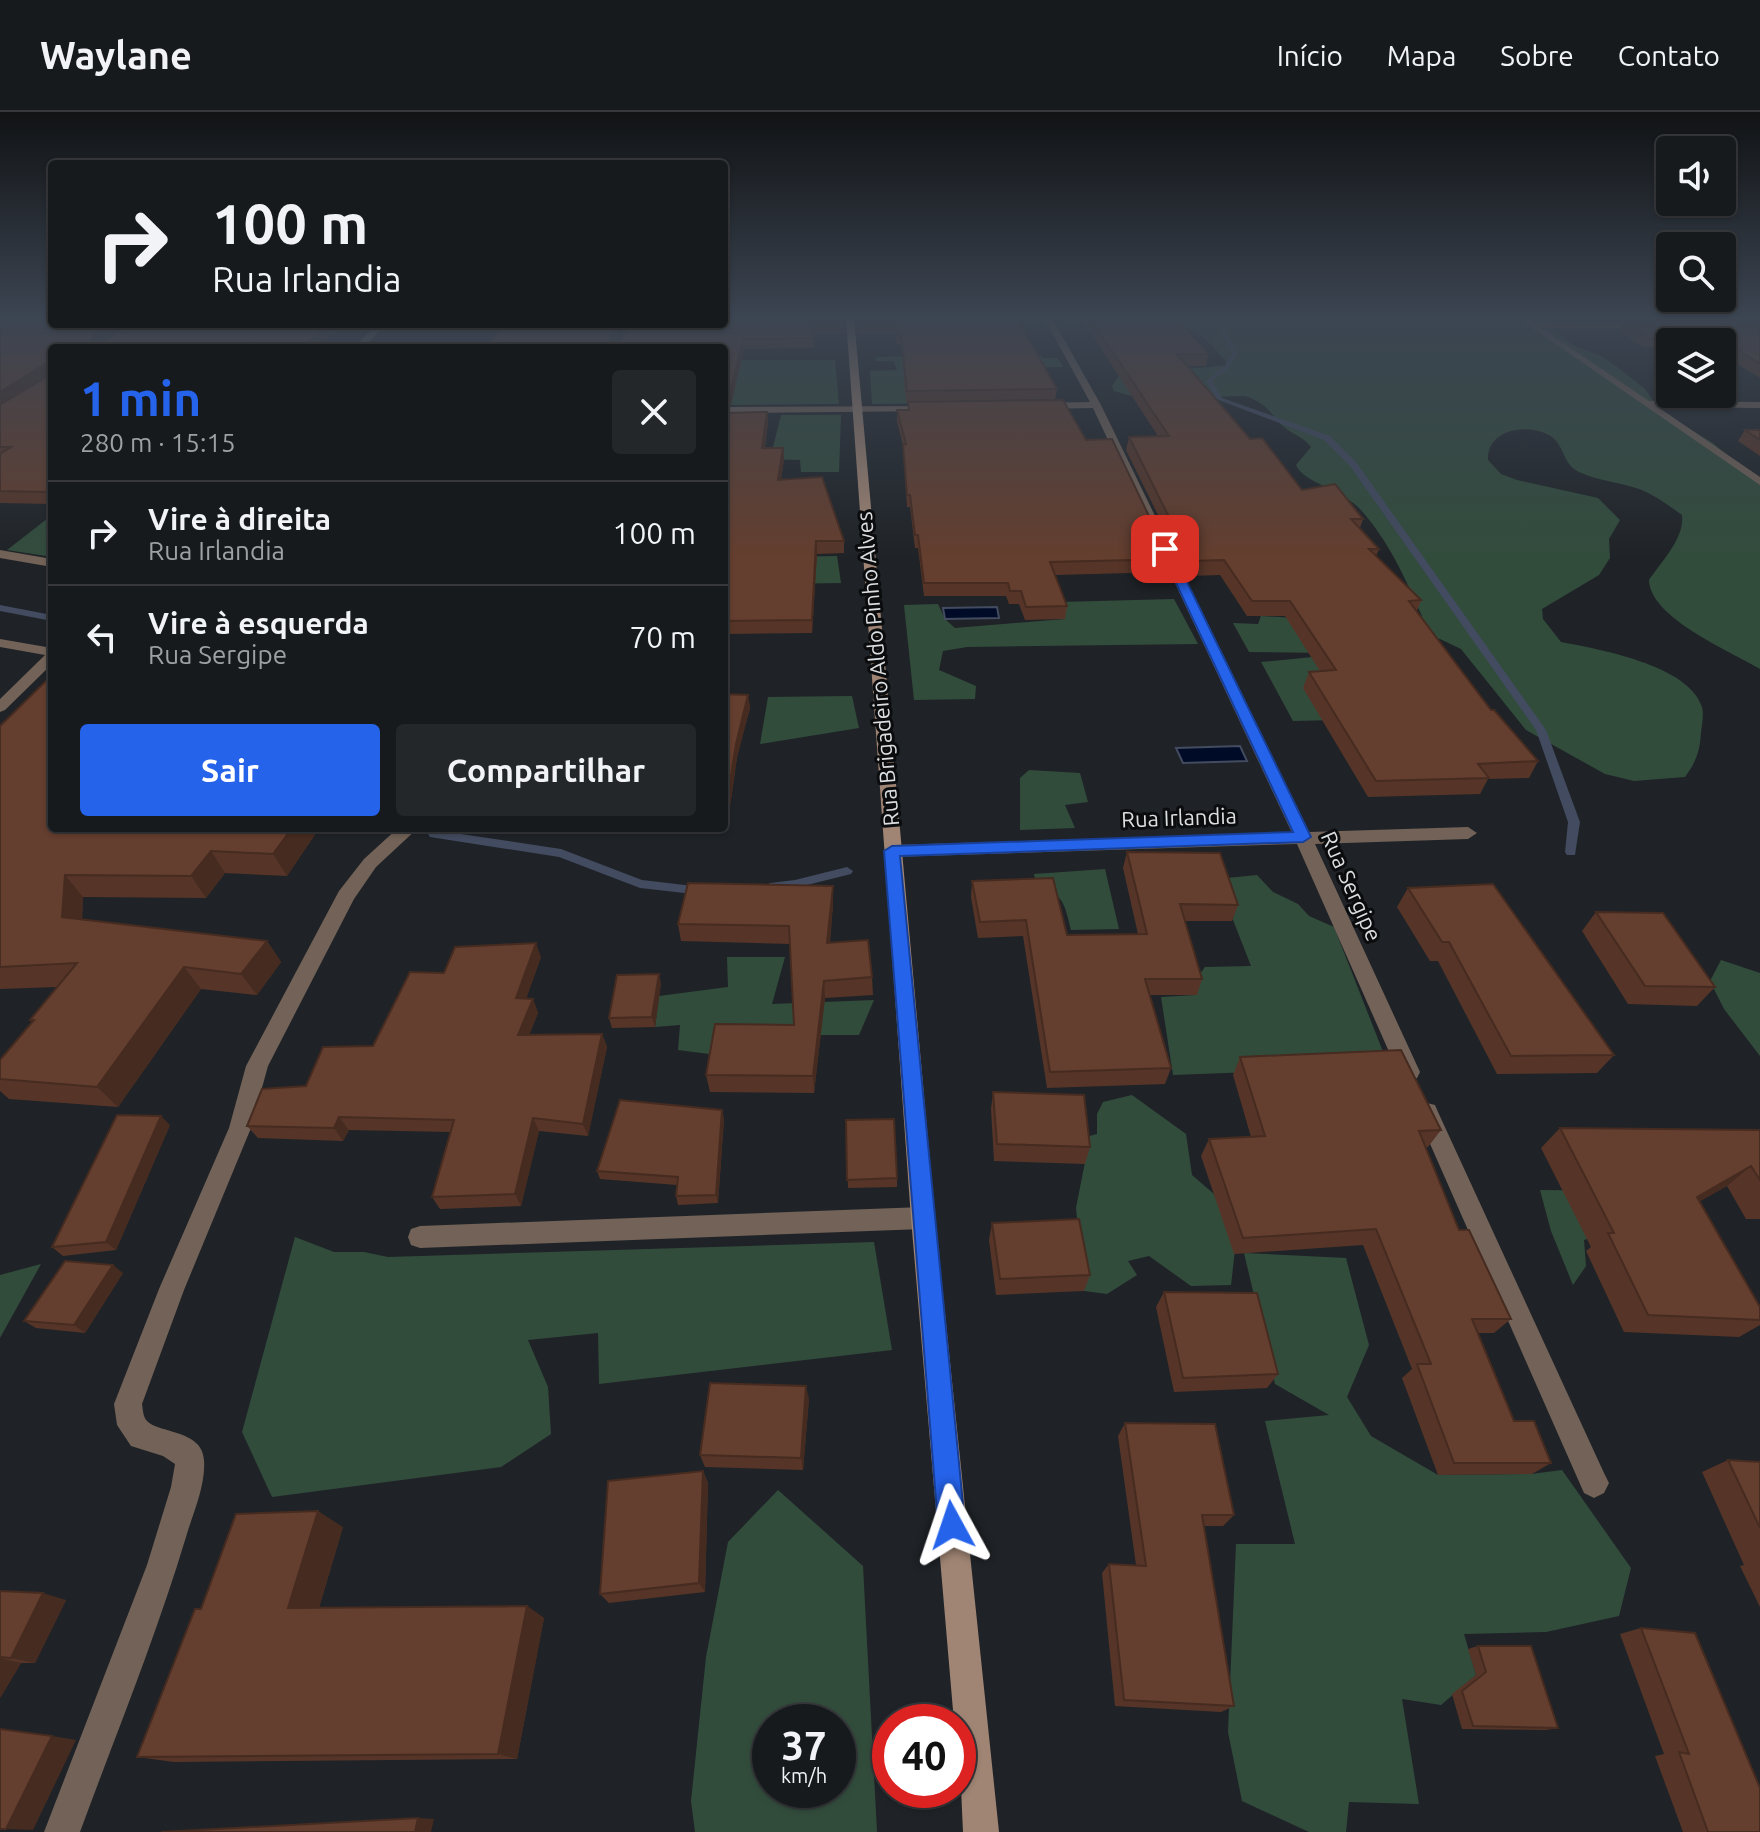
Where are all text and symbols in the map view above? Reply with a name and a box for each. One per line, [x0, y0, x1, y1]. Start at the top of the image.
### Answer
text: Waylane [40, 34, 192, 76]
text: Início [1277, 40, 1343, 71]
text: Mapa [1387, 40, 1456, 71]
text: Sobre [1500, 40, 1574, 71]
text: Contato [1618, 40, 1720, 71]
map controls [1656, 136, 1736, 408]
button: sound [1656, 136, 1736, 216]
icon: right [80, 192, 184, 296]
text: 100 m [212, 192, 368, 255]
button: search [1656, 232, 1736, 312]
text: Rua Irlandia [212, 258, 401, 299]
button: layers [1656, 328, 1736, 408]
button: close [612, 370, 696, 454]
text: 1 min [80, 371, 201, 425]
text: 280 m · 15:15 [80, 428, 236, 457]
text: Vire à direita [148, 502, 331, 536]
icon: right [80, 511, 124, 555]
street label: Rua Brigadeiro Aldo Pinho Alves [851, 511, 903, 827]
pin [1131, 515, 1199, 583]
text: 100 m [612, 516, 696, 550]
icon: arrive [1143, 527, 1187, 571]
text: Rua Irlandia [148, 536, 285, 565]
text: Vire à esquerda [148, 606, 369, 640]
icon: left [80, 615, 124, 659]
text: 70 m [629, 620, 696, 654]
text: Rua Sergipe [148, 640, 287, 669]
button: Sair [80, 724, 380, 816]
button: Compartilhar [396, 724, 696, 816]
street label: Rua Irlandia [1121, 802, 1237, 832]
street label: Rua Sergipe [1317, 827, 1387, 945]
position arrow [910, 1483, 994, 1567]
speed limit sign: 40 [872, 1704, 976, 1808]
text: 37 [781, 1723, 827, 1768]
text: km/h [781, 1764, 827, 1787]

